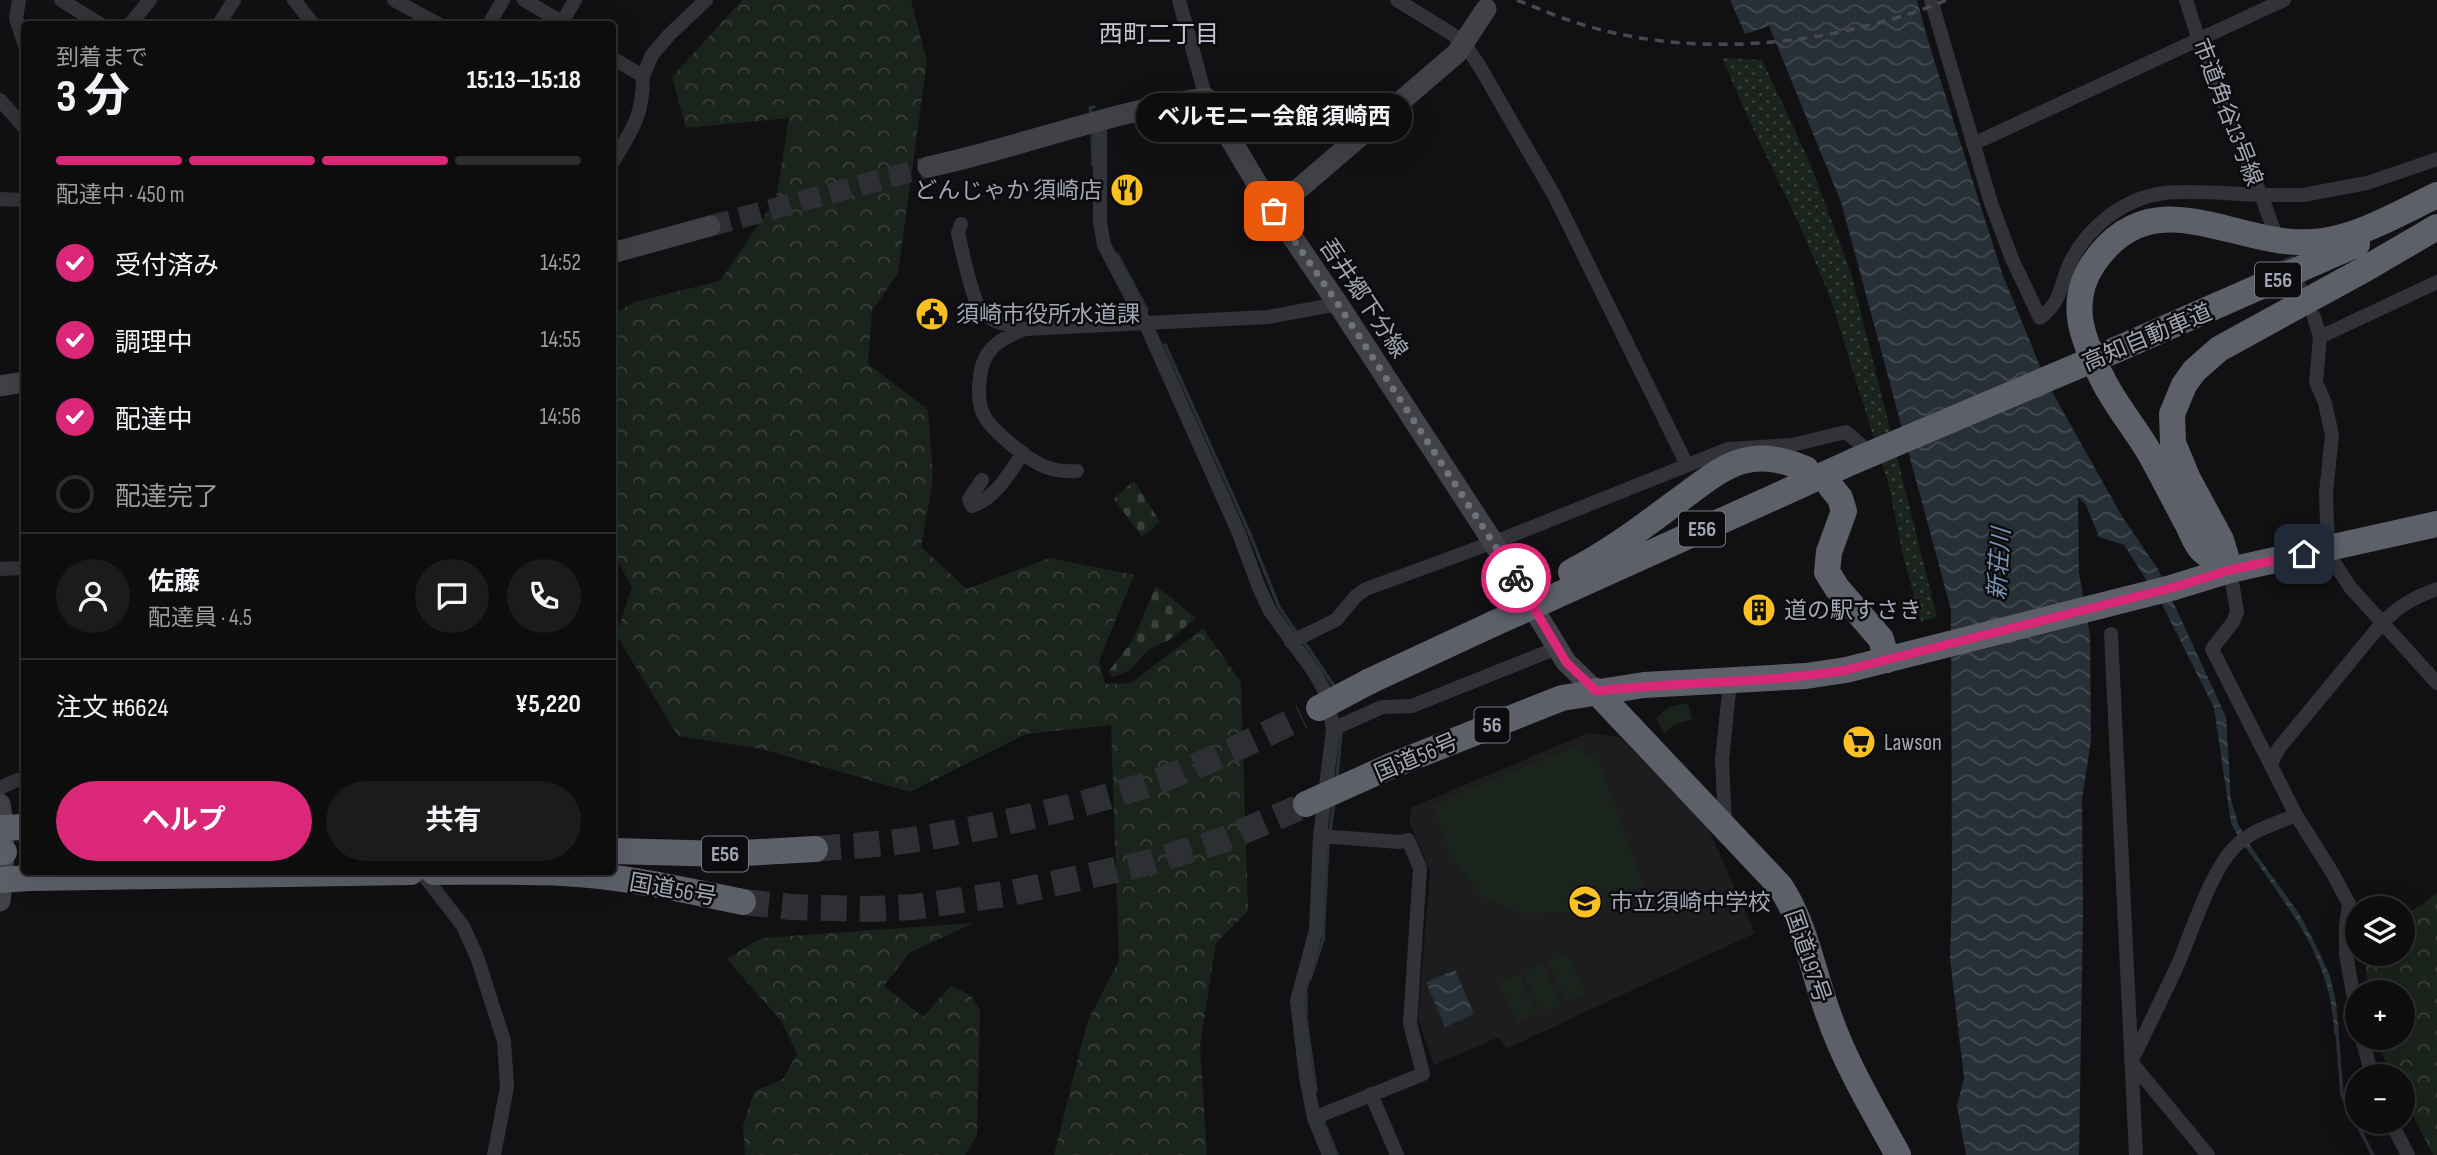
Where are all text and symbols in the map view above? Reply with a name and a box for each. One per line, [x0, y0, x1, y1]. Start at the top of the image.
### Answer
district label: 西町二丁目 [1099, 20, 1219, 49]
street label: 市道角谷13号線 [2186, 35, 2268, 190]
text: 到着まで [56, 44, 148, 72]
text: 15:13–15:18 [467, 65, 581, 96]
text: 3 分 [56, 70, 130, 125]
callout: ベルモニー会館 須崎西 [1136, 92, 1412, 141]
text: ベルモニー会館 須崎西 [1157, 103, 1391, 131]
restaurant icon: どんじゃか 須崎店 [1108, 171, 1146, 209]
place label: どんじゃか 須崎店 [914, 177, 1102, 205]
text: 配達中 · 450 m [56, 181, 184, 209]
pin [1244, 181, 1304, 241]
icon: bag [1255, 192, 1293, 230]
street label: 吾井郷下分線 [1313, 234, 1413, 364]
icon: check [56, 244, 94, 282]
text: 14:52 [540, 249, 581, 277]
text: 受付済み [115, 251, 219, 282]
road number: E56 [2255, 262, 2301, 298]
public building icon: 須崎市役所水道課 [913, 295, 951, 333]
street label: 高知自動車道 [2078, 298, 2216, 378]
place label: 須崎市役所水道課 [956, 301, 1140, 329]
icon: check [56, 321, 94, 359]
text: 14:55 [541, 326, 581, 354]
text: 調理中 [115, 328, 193, 359]
icon: check [56, 398, 94, 436]
text: 14:56 [540, 403, 581, 431]
text: 配達中 [115, 405, 193, 436]
text: 配達完了 [115, 482, 219, 513]
road number: E56 [1679, 512, 1725, 546]
water label: 新荘川 [1983, 524, 2017, 601]
pin [2274, 524, 2334, 584]
icon: home [2285, 535, 2323, 573]
courier [1481, 543, 1551, 613]
button: person [56, 559, 130, 633]
button: chat [415, 559, 489, 633]
button: phone [507, 559, 581, 633]
icon: bike [1497, 559, 1535, 597]
text: 佐藤 [148, 567, 200, 598]
building icon: 道の駅すさき [1740, 591, 1778, 629]
place label: 道の駅すさき [1784, 597, 1922, 625]
text: 配達員 · 4.5 [148, 604, 252, 632]
text: ¥5,220 [515, 689, 581, 720]
text: 注文 #6624 [56, 693, 168, 724]
road number: 56 [1474, 708, 1510, 742]
supermarket icon: Lawson [1840, 723, 1878, 761]
street label: 国道56号 [1370, 728, 1463, 788]
place label: Lawson [1884, 729, 1942, 757]
button: ヘルプ [56, 781, 312, 861]
button: 共有 [326, 781, 581, 861]
road number: E56 [702, 836, 748, 872]
street label: 国道56号 [627, 869, 719, 911]
school or university icon: 市立須崎中学校 [1566, 883, 1604, 921]
place label: 市立須崎中学校 [1610, 889, 1771, 917]
map controls [2345, 896, 2415, 1134]
button: layers [2345, 896, 2415, 966]
street label: 国道197号 [1778, 906, 1836, 1006]
button: + [2345, 980, 2415, 1050]
button: − [2345, 1064, 2415, 1134]

